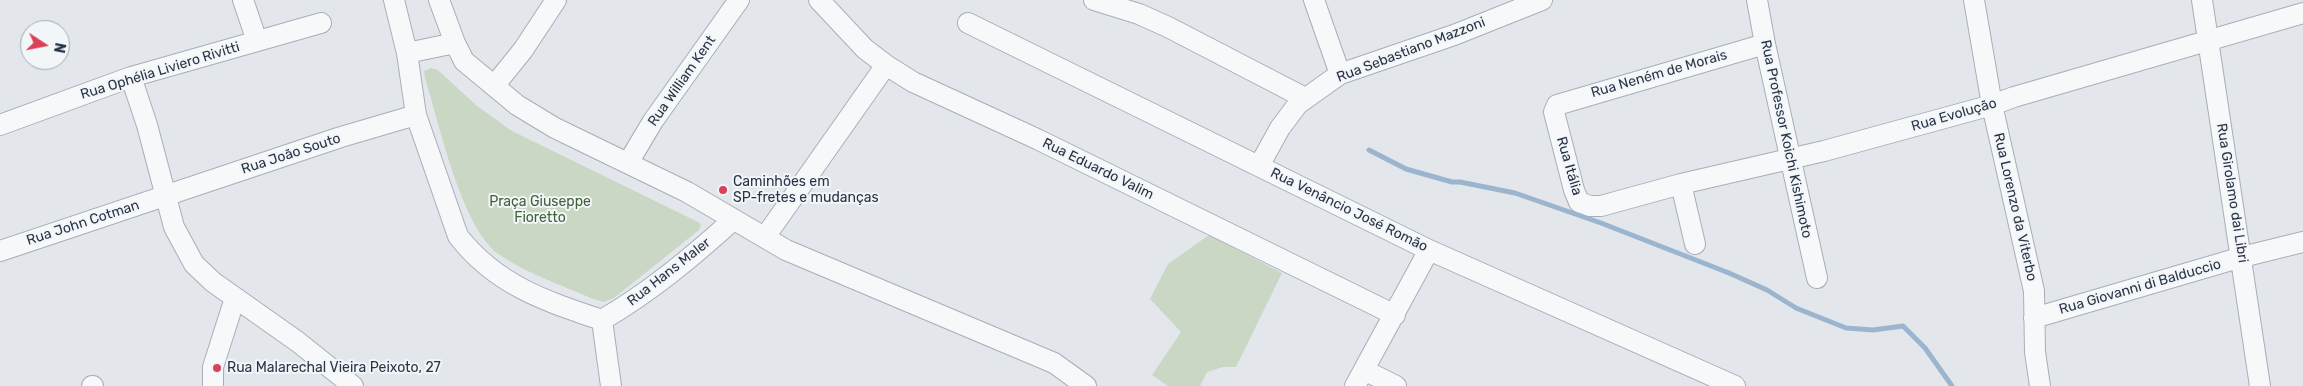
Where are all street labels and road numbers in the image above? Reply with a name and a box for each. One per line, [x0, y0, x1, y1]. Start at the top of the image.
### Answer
street label: Rua Sebastiano Mazzoni [1334, 14, 1488, 86]
street label: Rua William Kent [644, 32, 720, 130]
street label: Rua Professor Koichi Kishimoto [1757, 38, 1815, 240]
street label: Rua Ophélia Liviero Rivitti [78, 39, 242, 103]
street label: Rua Neném de Morais [1589, 47, 1729, 101]
street label: Rua Evolução [1909, 95, 1999, 135]
street label: Rua Girolamo dai Libri [2213, 122, 2251, 264]
street label: Rua João Souto [239, 130, 343, 178]
street label: Rua Lorenzo da Viterbo [1990, 131, 2040, 283]
street label: Rua Eduardo Valim [1040, 135, 1156, 203]
street label: Rua Itália [1553, 135, 1585, 197]
street label: Rua Venâncio José Romão [1268, 165, 1430, 255]
street label: Rua John Cotman [25, 197, 141, 249]
street label: Rua Hans Maler [624, 234, 714, 310]
street label: Rua Giovanni di Balduccio [2057, 256, 2223, 318]

